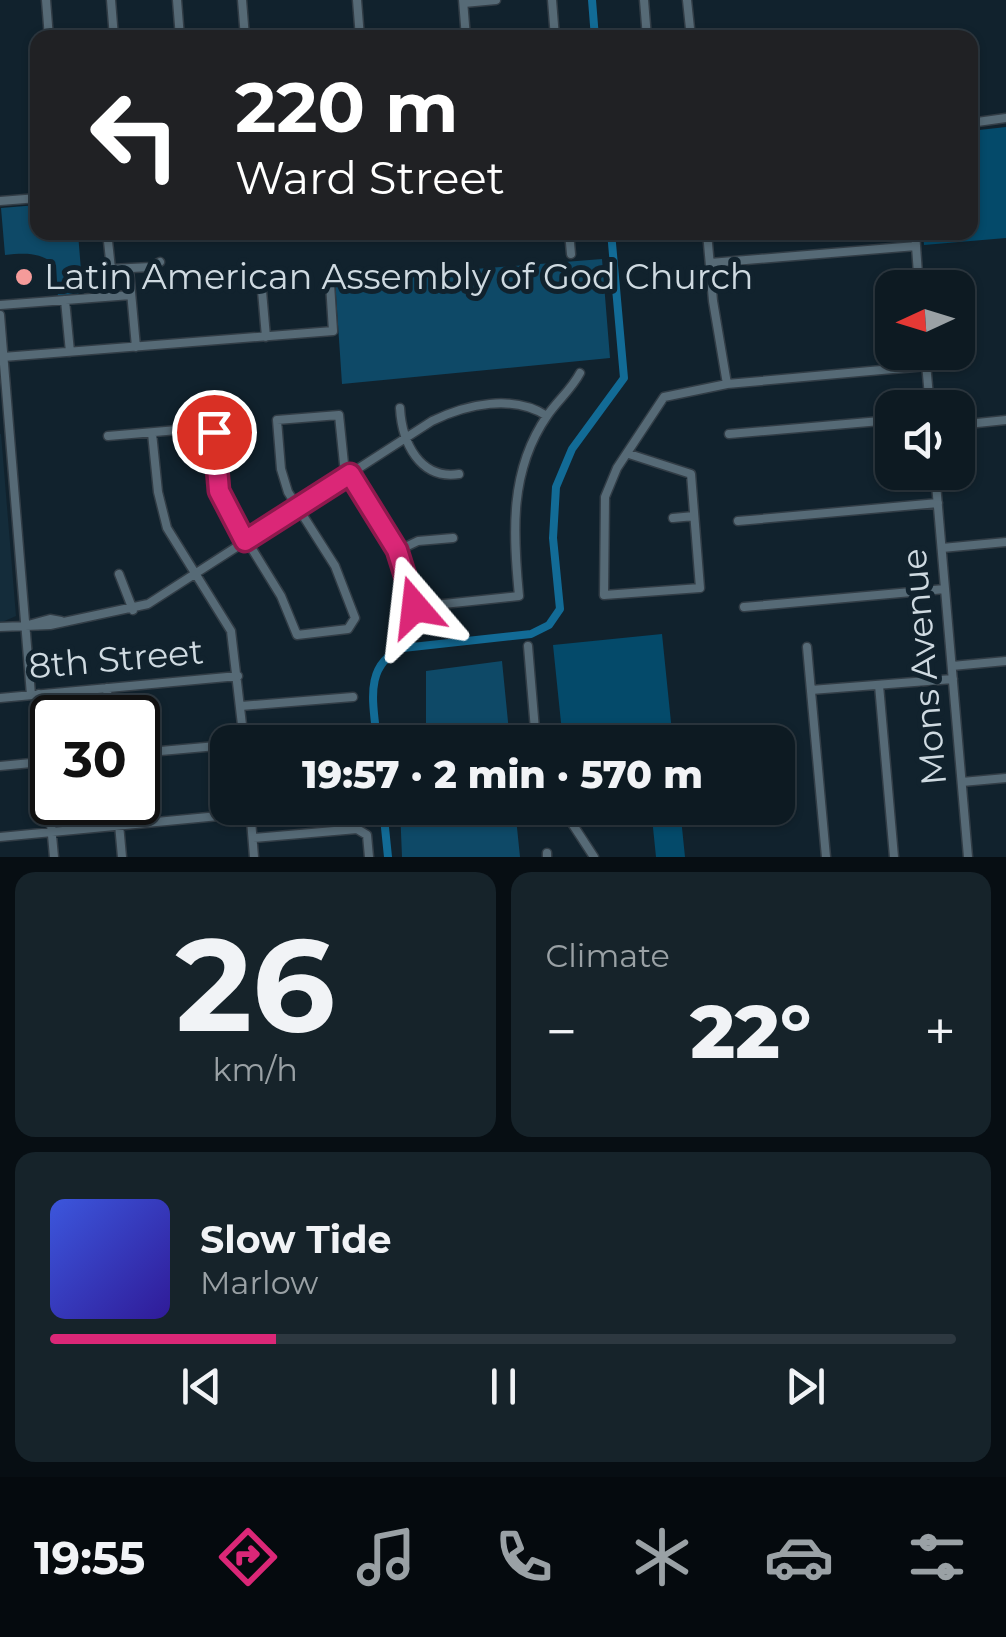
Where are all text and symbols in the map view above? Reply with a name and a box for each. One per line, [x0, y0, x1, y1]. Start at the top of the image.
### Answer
text: 220 m [235, 64, 458, 150]
icon: left [70, 70, 200, 200]
text: Ward Street [235, 150, 505, 205]
place label: Latin American Assembly of God Church [44, 255, 754, 298]
marker: Latin American Assembly of God Church [13, 266, 35, 288]
north arrow [875, 270, 975, 370]
map controls [875, 270, 975, 490]
pin [172, 390, 257, 475]
button: sound [875, 390, 975, 490]
icon: arrive [187, 405, 242, 460]
street label: Mons Avenue [892, 547, 955, 787]
position arrow [363, 555, 467, 659]
street label: 8th Street [27, 629, 205, 688]
speed limit sign: 30 [30, 695, 160, 825]
text: 19:57 · 2 min · 570 m [302, 751, 703, 798]
text: 26 [175, 905, 335, 1064]
text: Climate [546, 936, 670, 975]
text: 22° [690, 985, 811, 1077]
text: − [546, 998, 577, 1065]
text: + [924, 998, 956, 1065]
text: km/h [213, 1050, 298, 1089]
text: Slow Tide [200, 1216, 392, 1263]
text: Marlow [200, 1263, 318, 1302]
icon: previous [174, 1359, 229, 1414]
icon: pause [476, 1359, 531, 1414]
icon: next [778, 1359, 833, 1414]
icon: directions [213, 1522, 283, 1592]
icon: music [351, 1522, 421, 1592]
icon: phone [489, 1522, 559, 1592]
icon: climate [627, 1522, 697, 1592]
icon: car [764, 1522, 834, 1592]
icon: filters [902, 1522, 972, 1592]
text: 19:55 [34, 1530, 145, 1585]

